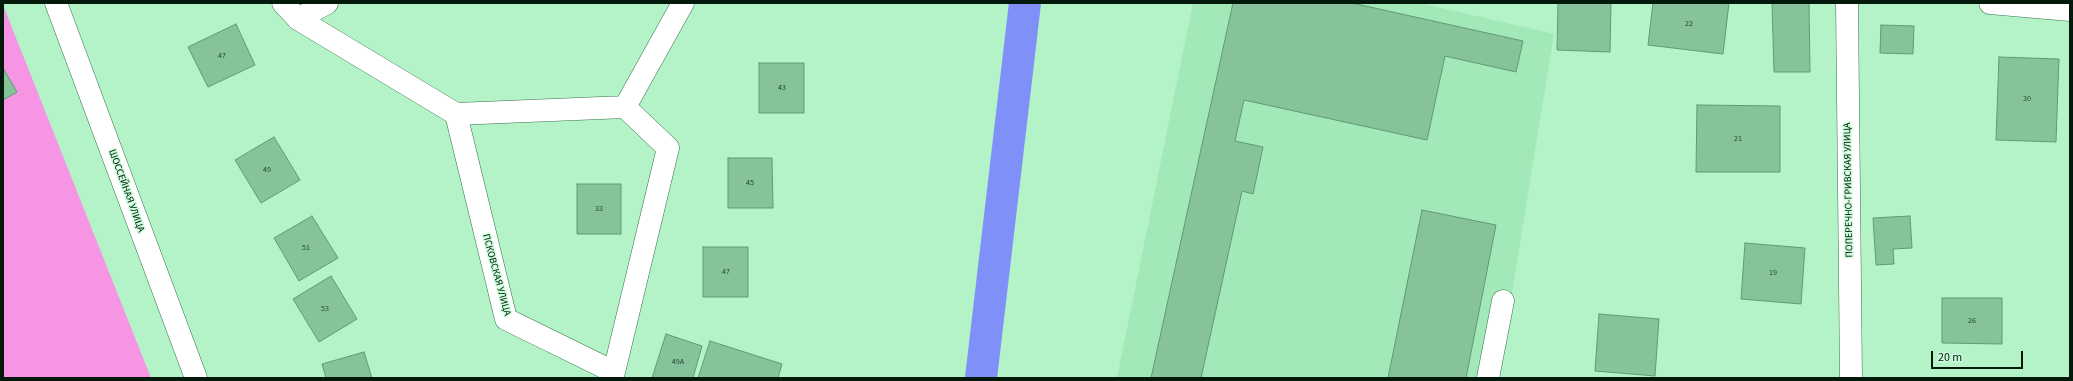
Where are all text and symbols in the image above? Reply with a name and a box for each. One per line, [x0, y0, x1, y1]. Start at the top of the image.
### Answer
house number: 22 [1685, 19, 1693, 29]
house number: 47 [218, 51, 226, 61]
house number: 43 [778, 83, 786, 93]
house number: 30 [2023, 94, 2031, 104]
street label: ПОПЕРЕЧНО-ГРИВСКАЯ УЛИЦА [1842, 122, 1856, 258]
house number: 21 [1734, 134, 1742, 144]
street label: ШОССЕЙНАЯ УЛИЦА [105, 148, 147, 234]
house number: 49 [263, 165, 271, 175]
house number: 45 [746, 178, 754, 188]
house number: 33 [595, 204, 603, 214]
street label: ПСКОВСКАЯ УЛИЦА [479, 233, 513, 317]
house number: 51 [302, 243, 310, 253]
house number: 47 [722, 267, 730, 277]
house number: 19 [1769, 268, 1777, 278]
house number: 53 [321, 304, 329, 314]
house number: 26 [1968, 316, 1976, 326]
scale bar [1933, 343, 2025, 369]
text: 20 m [1938, 349, 1962, 366]
house number: 49А [672, 357, 684, 367]

